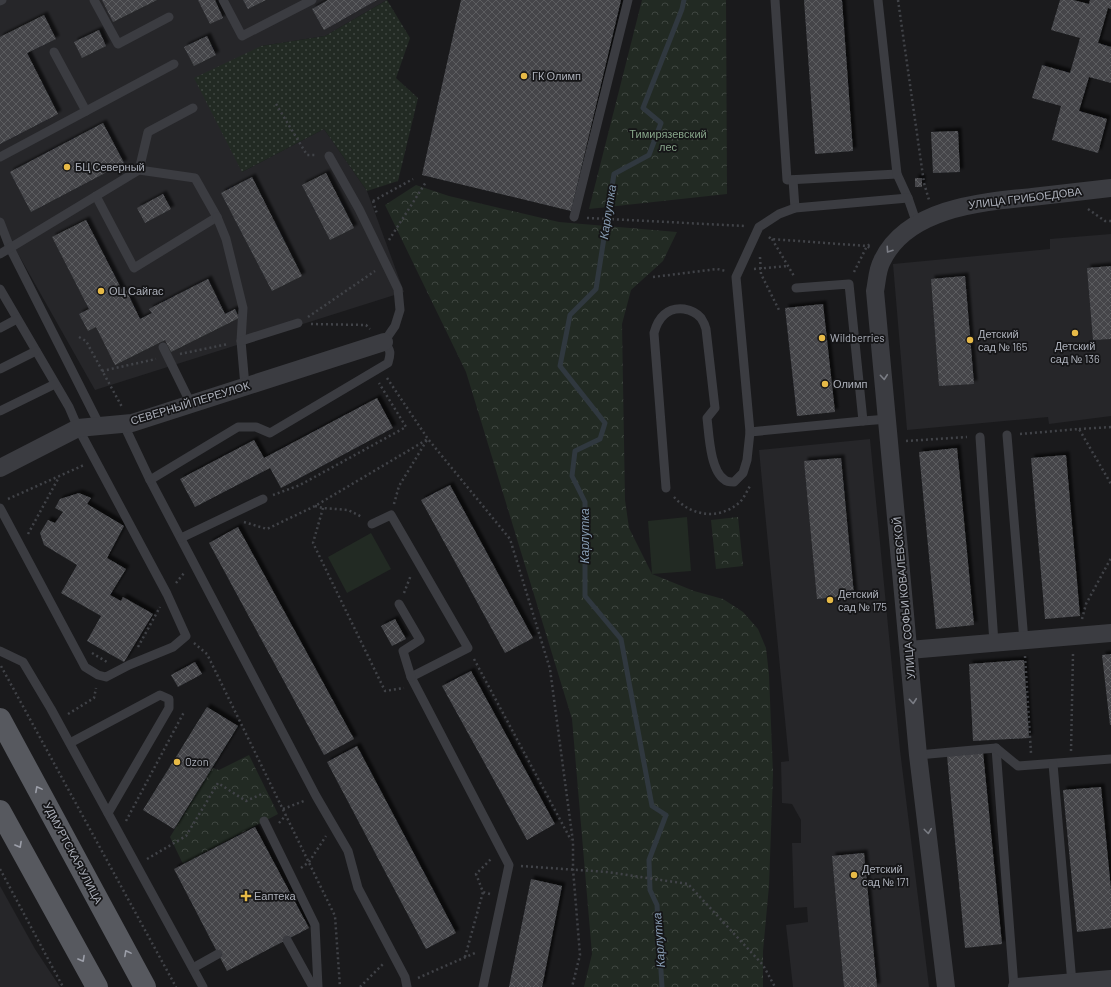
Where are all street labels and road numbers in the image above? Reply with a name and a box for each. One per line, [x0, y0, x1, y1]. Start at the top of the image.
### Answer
street label: УЛИЦА ГРИБОЕДОВА [968, 184, 1083, 211]
street label: СЕВЕРНЫЙ ПЕРЕУЛОК [129, 378, 252, 427]
street label: УЛИЦА СОФЬИ КОВАЛЕВСКОЙ [890, 516, 917, 680]
street label: УДМУРТСКАЯ УЛИЦА [41, 800, 106, 906]

